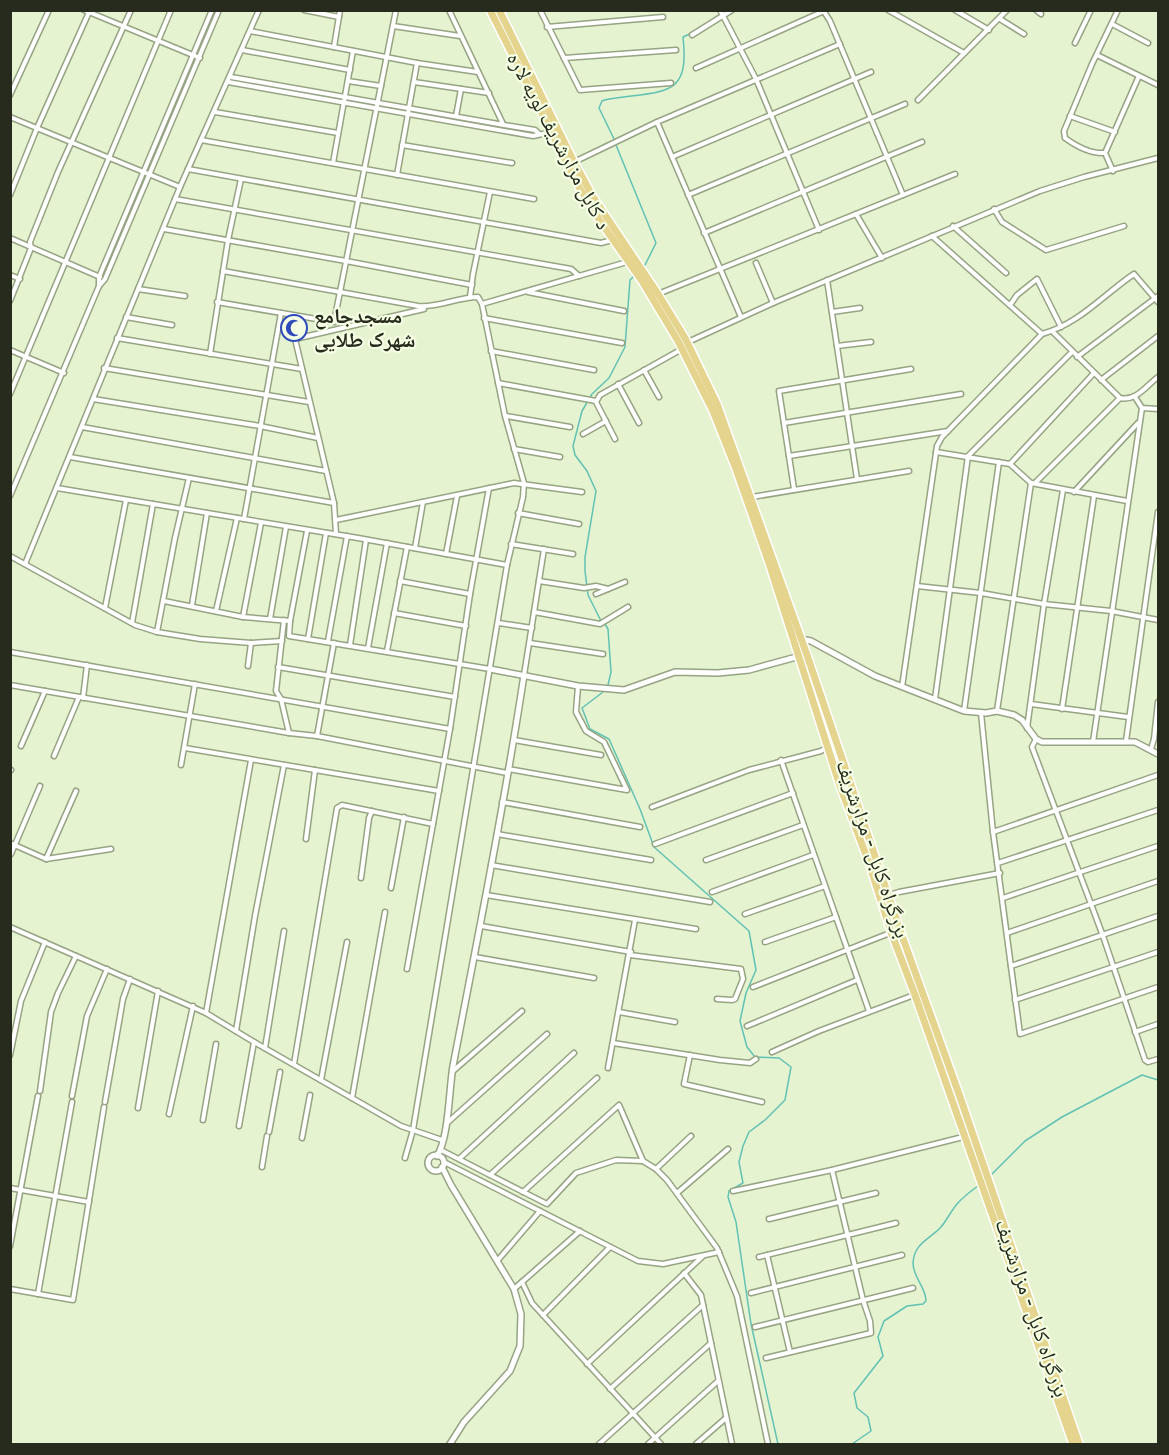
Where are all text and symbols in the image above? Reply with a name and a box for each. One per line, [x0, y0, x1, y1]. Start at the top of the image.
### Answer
street label: د کابل مزارشریف لویه لاره [501, 47, 619, 234]
place label: مسجدجامع شهرک طلایی [314, 301, 415, 353]
mosque icon: مسجدجامع شهرک طلایی [279, 313, 309, 343]
street label: بزرگراه کابل - مزارشریف [830, 756, 918, 941]
street label: بزرگراه کابل - مزارشریف [989, 1215, 1077, 1400]

